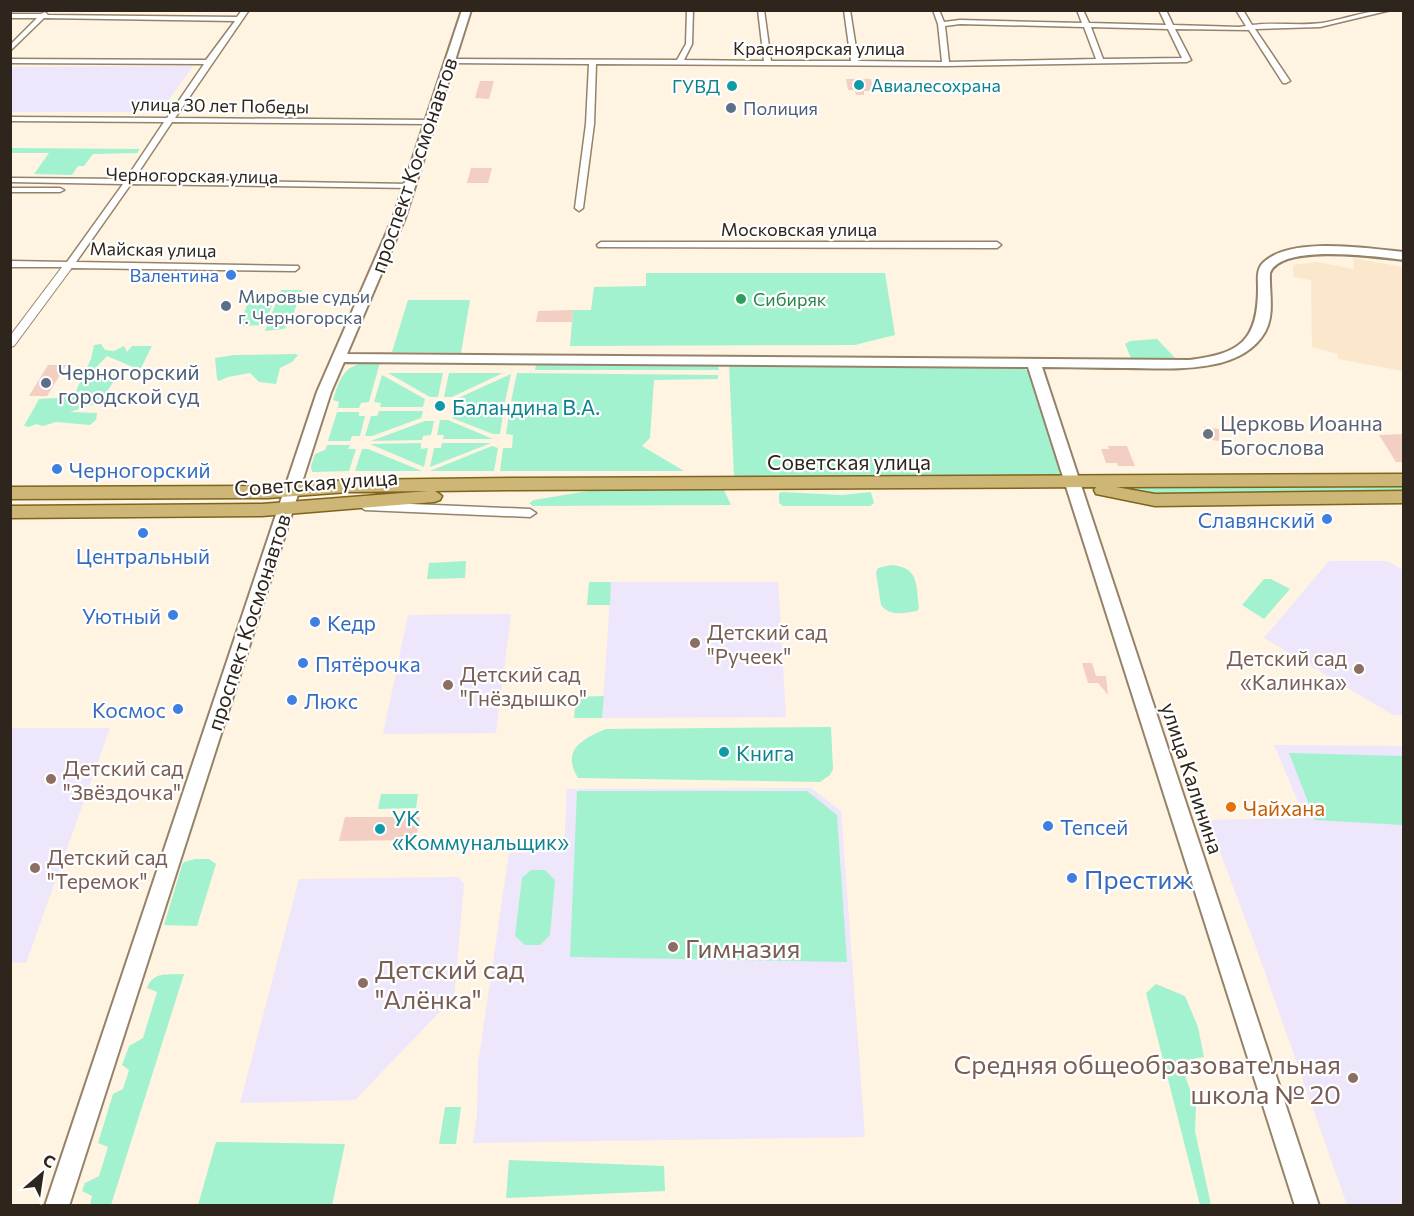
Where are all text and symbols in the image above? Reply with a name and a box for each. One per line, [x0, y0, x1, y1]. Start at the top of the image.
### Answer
street label: Красноярская улица [733, 37, 905, 59]
street label: проспект Космонавтов [364, 54, 462, 276]
place label: Авиалесохрана [871, 74, 1001, 96]
place label: ГУВД [672, 75, 720, 97]
marker: Авиалесохрана [852, 78, 866, 92]
marker: ГУВД [725, 79, 739, 93]
street label: улица 30 лет Победы [131, 92, 309, 118]
place label: Полиция [743, 97, 818, 119]
marker: Полиция [724, 101, 738, 115]
street label: Черногорская улица [106, 162, 278, 188]
street label: Московская улица [721, 218, 877, 240]
street label: Майская улица [89, 237, 217, 261]
place label: Валентина [130, 264, 219, 286]
marker: Валентина [224, 268, 238, 282]
place label: Мировые судьи г. Черногорска [238, 285, 370, 328]
place label: Сибиряк [753, 288, 827, 310]
marker: Сибиряк [734, 292, 748, 306]
marker: Мировые судьи г. Черногорска [219, 299, 233, 313]
place label: Черногорский городской суд [58, 359, 200, 408]
marker: Черногорский городской суд [39, 376, 53, 390]
place label: Баландина В.А. [452, 394, 600, 419]
marker: Баландина В.А. [433, 399, 447, 413]
place label: Церковь Иоанна Богослова [1220, 410, 1383, 459]
marker: Церковь Иоанна Богослова [1201, 427, 1215, 441]
street label: Советская улица [767, 449, 931, 474]
place label: Черногорский [69, 457, 211, 482]
marker: Черногорский [50, 462, 64, 476]
street label: Советская улица [233, 464, 399, 500]
place label: Славянский [1198, 507, 1315, 532]
street label: проспект Космонавтов [201, 510, 295, 734]
marker: Славянский [1320, 512, 1334, 526]
marker: Центральный [136, 526, 150, 540]
place label: Центральный [76, 543, 210, 568]
place label: Уютный [82, 603, 161, 628]
marker: Уютный [166, 608, 180, 622]
place label: Кедр [327, 610, 376, 635]
marker: Кедр [308, 615, 322, 629]
place label: Детский сад "Ручеек" [707, 619, 828, 668]
marker: Детский сад "Ручеек" [688, 636, 702, 650]
place label: Детский сад «Калинка» [1226, 645, 1347, 694]
place label: Пятёрочка [315, 651, 421, 676]
marker: Пятёрочка [296, 656, 310, 670]
place label: Детский сад "Гнёздышко" [460, 661, 587, 710]
marker: Детский сад «Калинка» [1352, 662, 1366, 676]
marker: Детский сад "Гнёздышко" [441, 678, 455, 692]
place label: Люкс [304, 688, 358, 713]
marker: Люкс [285, 693, 299, 707]
place label: Космос [92, 697, 166, 722]
street label: улица Калинина [1157, 699, 1229, 857]
marker: Космос [171, 702, 185, 716]
place label: Книга [736, 740, 794, 765]
marker: Книга [717, 745, 731, 759]
place label: Детский сад "Звёздочка" [63, 755, 184, 804]
marker: Детский сад "Звёздочка" [44, 772, 58, 786]
place label: Чайхана [1243, 795, 1325, 820]
marker: Чайхана [1224, 800, 1238, 814]
place label: УК «Коммунальщик» [392, 805, 569, 854]
place label: Тепсей [1060, 814, 1128, 839]
marker: Тепсей [1041, 819, 1055, 833]
marker: УК «Коммунальщик» [373, 822, 387, 836]
place label: Детский сад "Теремок" [47, 844, 168, 893]
marker: Детский сад "Теремок" [28, 861, 42, 875]
place label: Престиж [1084, 863, 1193, 894]
marker: Престиж [1065, 871, 1079, 885]
place label: Гимназия [685, 932, 800, 963]
marker: Гимназия [666, 940, 680, 954]
place label: Детский сад "Алёнка" [375, 953, 524, 1014]
marker: Детский сад "Алёнка" [356, 976, 370, 990]
place label: Средняя общеобразовательная школа № 20 [953, 1048, 1341, 1109]
marker: Средняя общеобразовательная школа № 20 [1346, 1071, 1360, 1085]
north arrow [12, 1144, 72, 1204]
text: С [40, 1149, 59, 1171]

